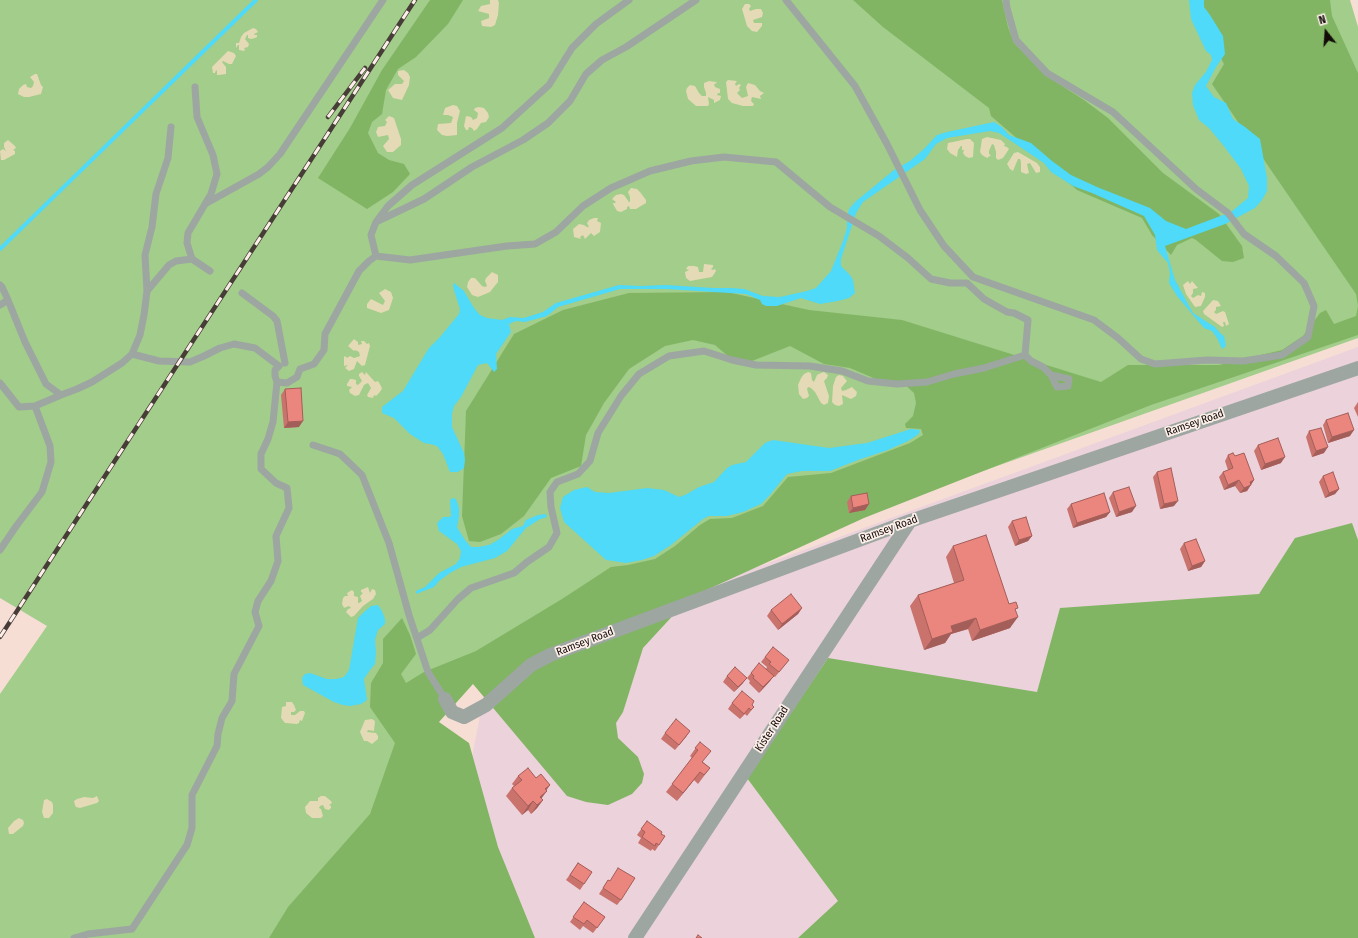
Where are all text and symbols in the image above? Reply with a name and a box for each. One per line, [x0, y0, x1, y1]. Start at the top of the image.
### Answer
north arrow [1306, 12, 1346, 52]
text: N [1317, 13, 1327, 27]
street label: Ramsey Road [1164, 407, 1226, 439]
street label: Ramsey Road [858, 513, 920, 545]
street label: Ramsey Road [555, 625, 615, 659]
street label: Kister Road [752, 704, 792, 754]

